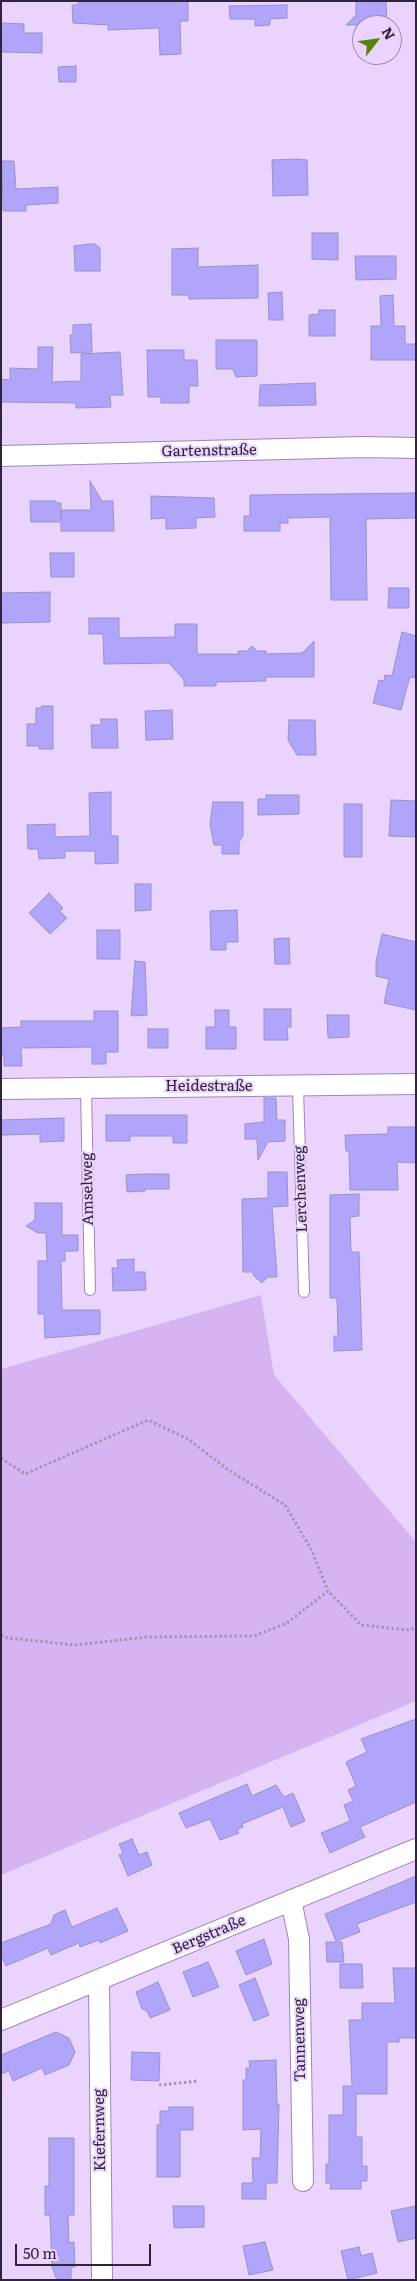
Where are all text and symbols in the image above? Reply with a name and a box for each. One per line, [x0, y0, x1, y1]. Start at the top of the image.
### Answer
north arrow [352, 15, 402, 65]
text: N [378, 23, 401, 43]
street label: Gartenstraße [161, 441, 257, 461]
street label: Heidestraße [165, 1078, 253, 1096]
street label: Lerchenweg [290, 1145, 312, 1233]
street label: Amselweg [78, 1152, 98, 1226]
street label: Bergstraße [169, 1911, 249, 1959]
street label: Tannenweg [290, 1998, 310, 2082]
street label: Kiefernweg [90, 2089, 110, 2171]
scale bar [18, 2234, 154, 2266]
text: 50 m [23, 2241, 57, 2264]

